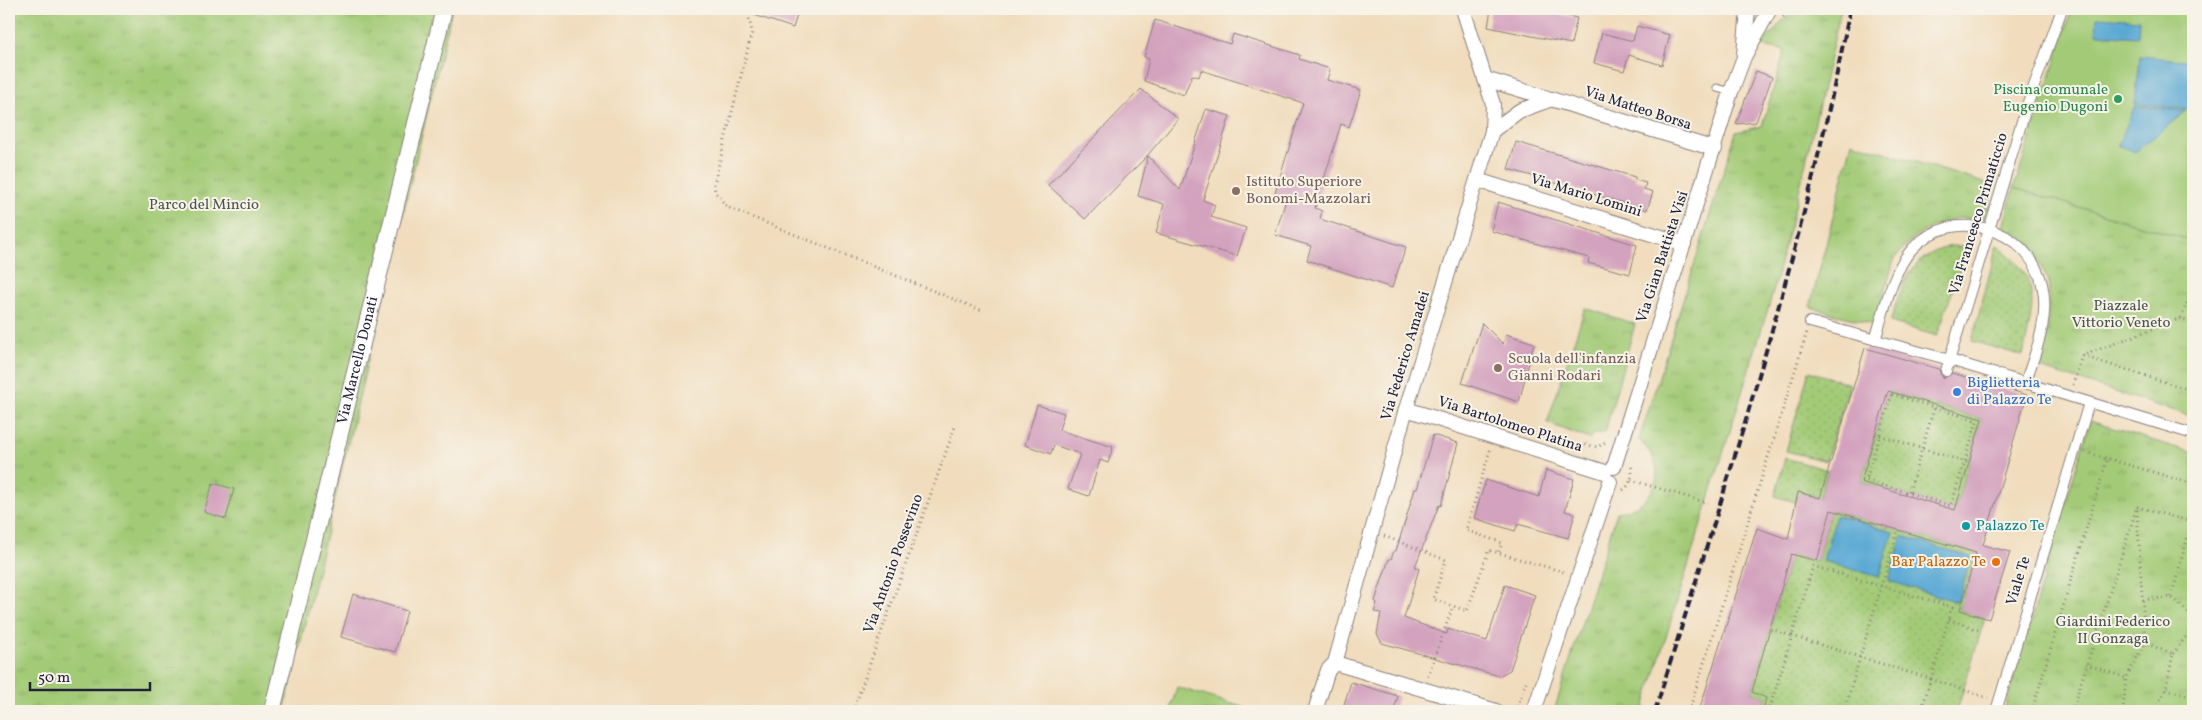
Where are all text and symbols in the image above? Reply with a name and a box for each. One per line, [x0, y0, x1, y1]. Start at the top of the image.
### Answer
place label: Piscina comunale Eugenio Dugoni [1993, 80, 2108, 118]
street label: Via Matteo Borsa [1582, 82, 1694, 136]
marker: Piscina comunale Eugenio Dugoni [2112, 93, 2124, 105]
street label: Via Francesco Primaticcio [1944, 130, 2014, 298]
street label: Via Mario Lomini [1528, 169, 1644, 223]
place label: Istituto Superiore Bonomi-Mazzolari [1246, 172, 1371, 210]
marker: Istituto Superiore Bonomi-Mazzolari [1230, 185, 1242, 197]
street label: Via Gian Battista Visi [1632, 188, 1694, 326]
park label: Parco del Mincio [149, 195, 259, 216]
street label: Via Federico Amadei [1376, 288, 1436, 424]
street label: Via Marcello Donati [332, 294, 384, 427]
park label: Piazzale Vittorio Veneto [2072, 296, 2170, 334]
place label: Scuola dell'infanzia Gianni Rodari [1508, 349, 1636, 387]
marker: Scuola dell'infanzia Gianni Rodari [1492, 362, 1504, 374]
place label: Biglietteria di Palazzo Te [1967, 373, 2052, 411]
marker: Biglietteria di Palazzo Te [1951, 386, 1963, 398]
street label: Via Bartolomeo Platina [1435, 392, 1585, 458]
street label: Via Antonio Possevino [859, 491, 929, 637]
place label: Palazzo Te [1976, 516, 2045, 537]
marker: Palazzo Te [1960, 520, 1972, 532]
place label: Bar Palazzo Te [1891, 552, 1986, 573]
street label: Viale Te [2002, 554, 2036, 608]
marker: Bar Palazzo Te [1990, 556, 2002, 568]
park label: Giardini Federico II Gonzaga [2056, 612, 2170, 650]
scale bar [30, 660, 150, 692]
text: 50 m [38, 668, 70, 689]

